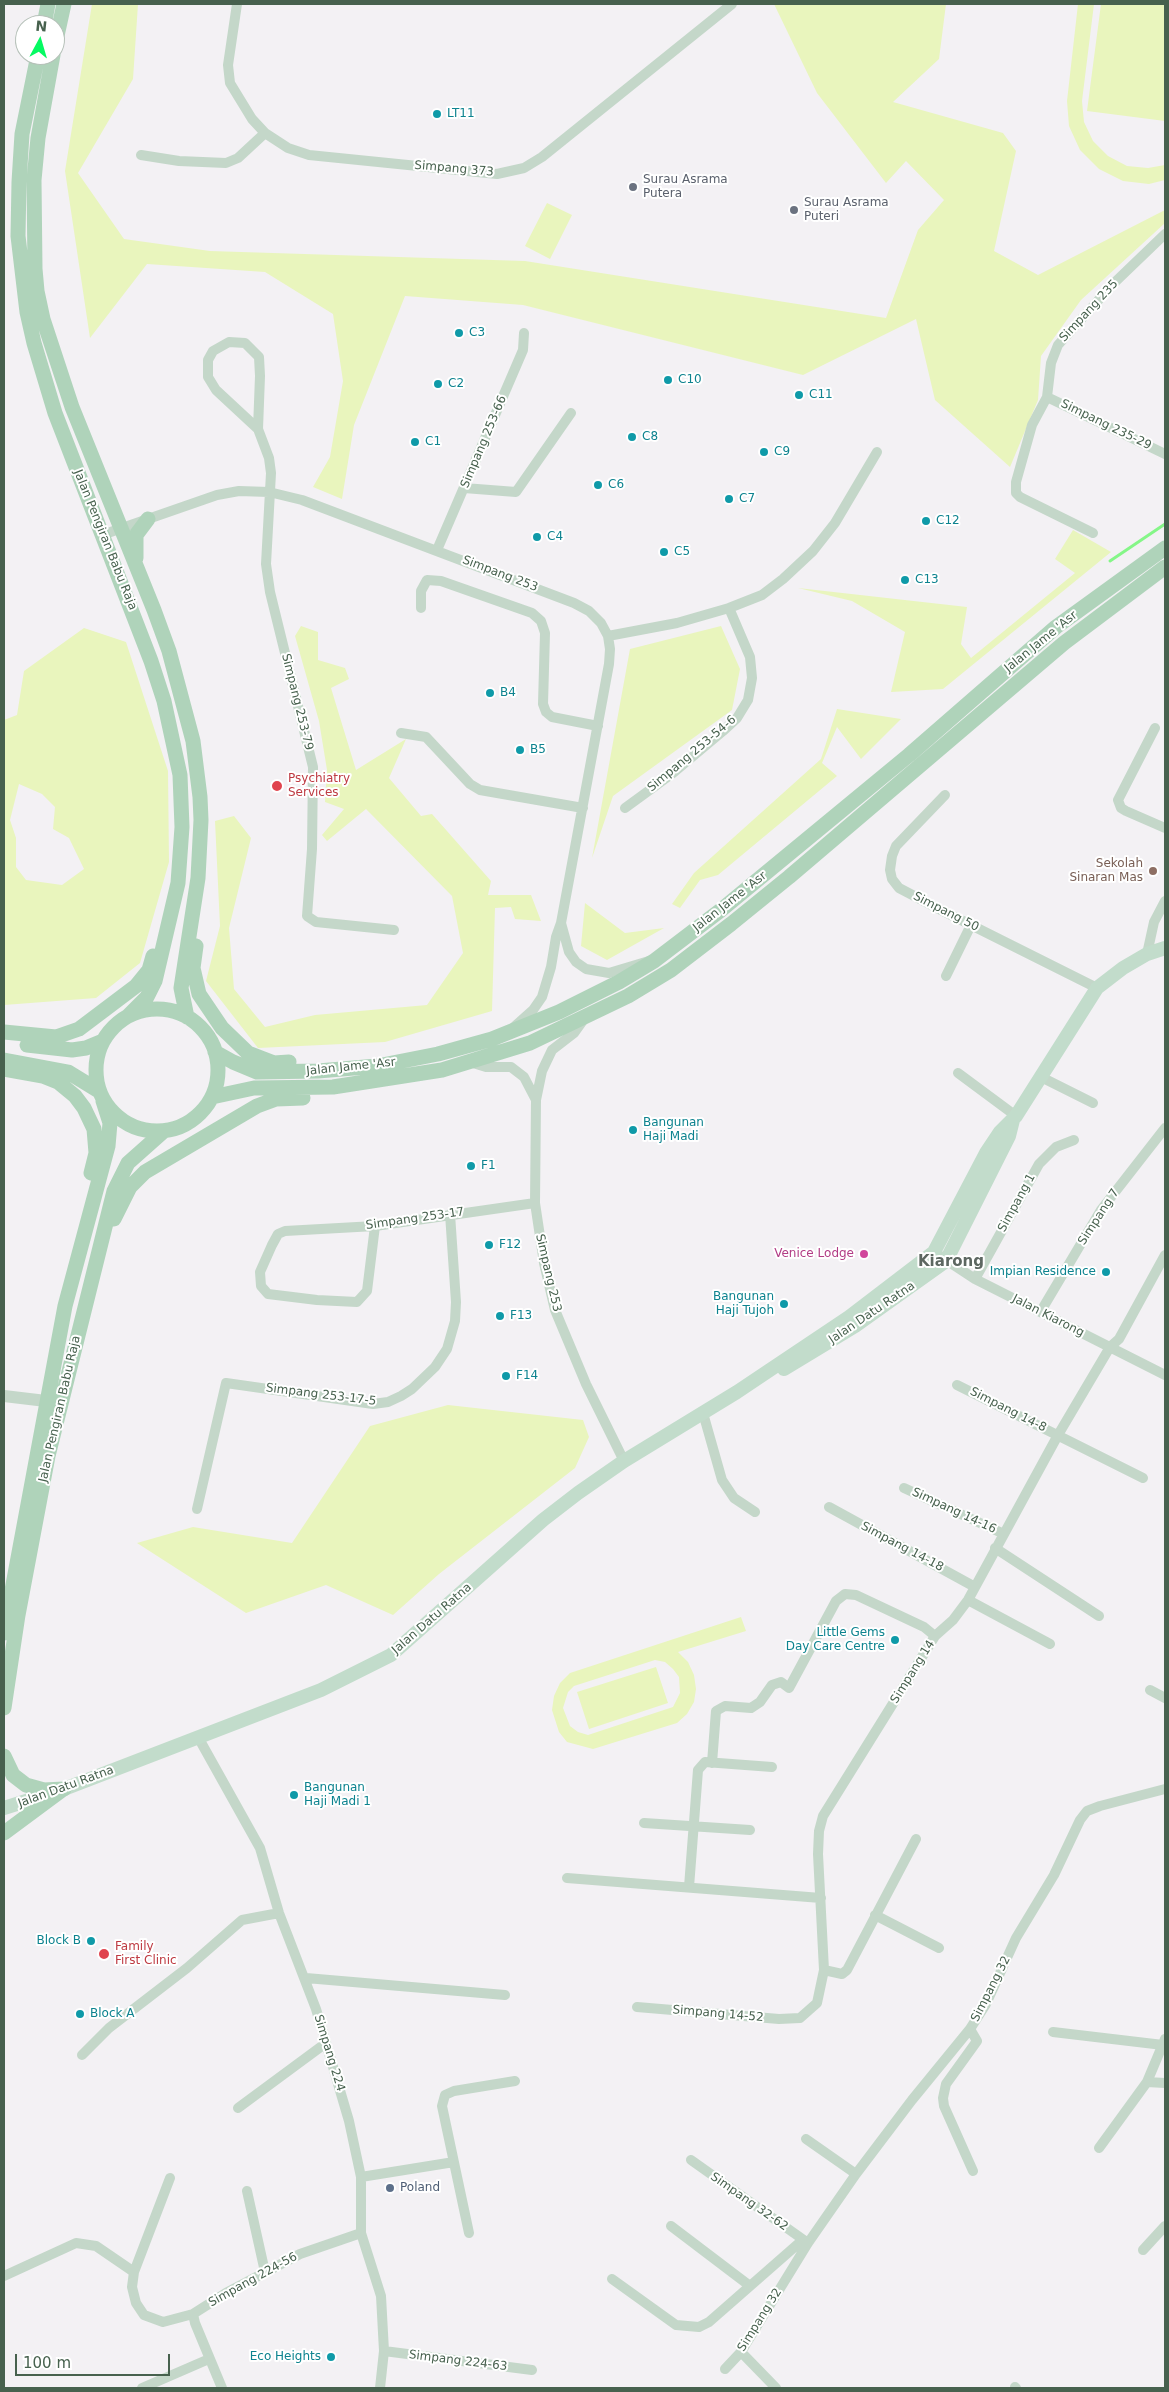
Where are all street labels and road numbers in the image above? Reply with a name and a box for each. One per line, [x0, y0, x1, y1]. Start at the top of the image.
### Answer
street label: Simpang 373 [414, 158, 494, 180]
street label: Simpang 235 [1057, 277, 1121, 345]
street label: Simpang 253-66 [458, 394, 510, 490]
street label: Simpang 235-29 [1058, 397, 1154, 453]
street label: Jalan Pengiran Babu Raja [70, 468, 140, 612]
street label: Simpang 253 [460, 553, 540, 595]
street label: Jalan Jame 'Asr [1002, 608, 1080, 676]
street label: Simpang 253-79 [278, 652, 316, 752]
street label: Simpang 253-54-6 [645, 713, 739, 795]
street label: Jalan Jame 'Asr [690, 869, 770, 935]
street label: Simpang 50 [911, 889, 981, 935]
street label: Jalan Jame 'Asr [306, 1055, 396, 1079]
street label: Simpang 1 [995, 1171, 1039, 1235]
street label: Simpang 7 [1075, 1186, 1123, 1248]
street label: Simpang 253-17 [365, 1205, 465, 1233]
street label: Simpang 253 [532, 1233, 564, 1313]
street label: Jalan Datu Ratna [826, 1279, 918, 1347]
street label: Jalan Kiarong [1010, 1292, 1086, 1340]
street label: Jalan Pengiran Babu Raja [36, 1334, 84, 1484]
street label: Simpang 253-17-5 [265, 1381, 377, 1409]
street label: Simpang 14-8 [967, 1385, 1049, 1435]
street label: Simpang 14-16 [909, 1485, 999, 1537]
street label: Simpang 14-18 [858, 1519, 946, 1575]
street label: Jalan Datu Ratna [389, 1580, 475, 1658]
street label: Simpang 14 [888, 1638, 938, 1706]
street label: Jalan Datu Ratna [16, 1763, 116, 1811]
street label: Simpang 32 [968, 1954, 1014, 2024]
street label: Simpang 14-52 [672, 2003, 764, 2025]
street label: Simpang 224 [310, 2013, 348, 2093]
street label: Simpang 32-62 [707, 2170, 791, 2234]
street label: Simpang 224-56 [206, 2250, 300, 2310]
street label: Simpang 32 [735, 2286, 785, 2354]
street label: Simpang 224-63 [408, 2348, 508, 2374]

